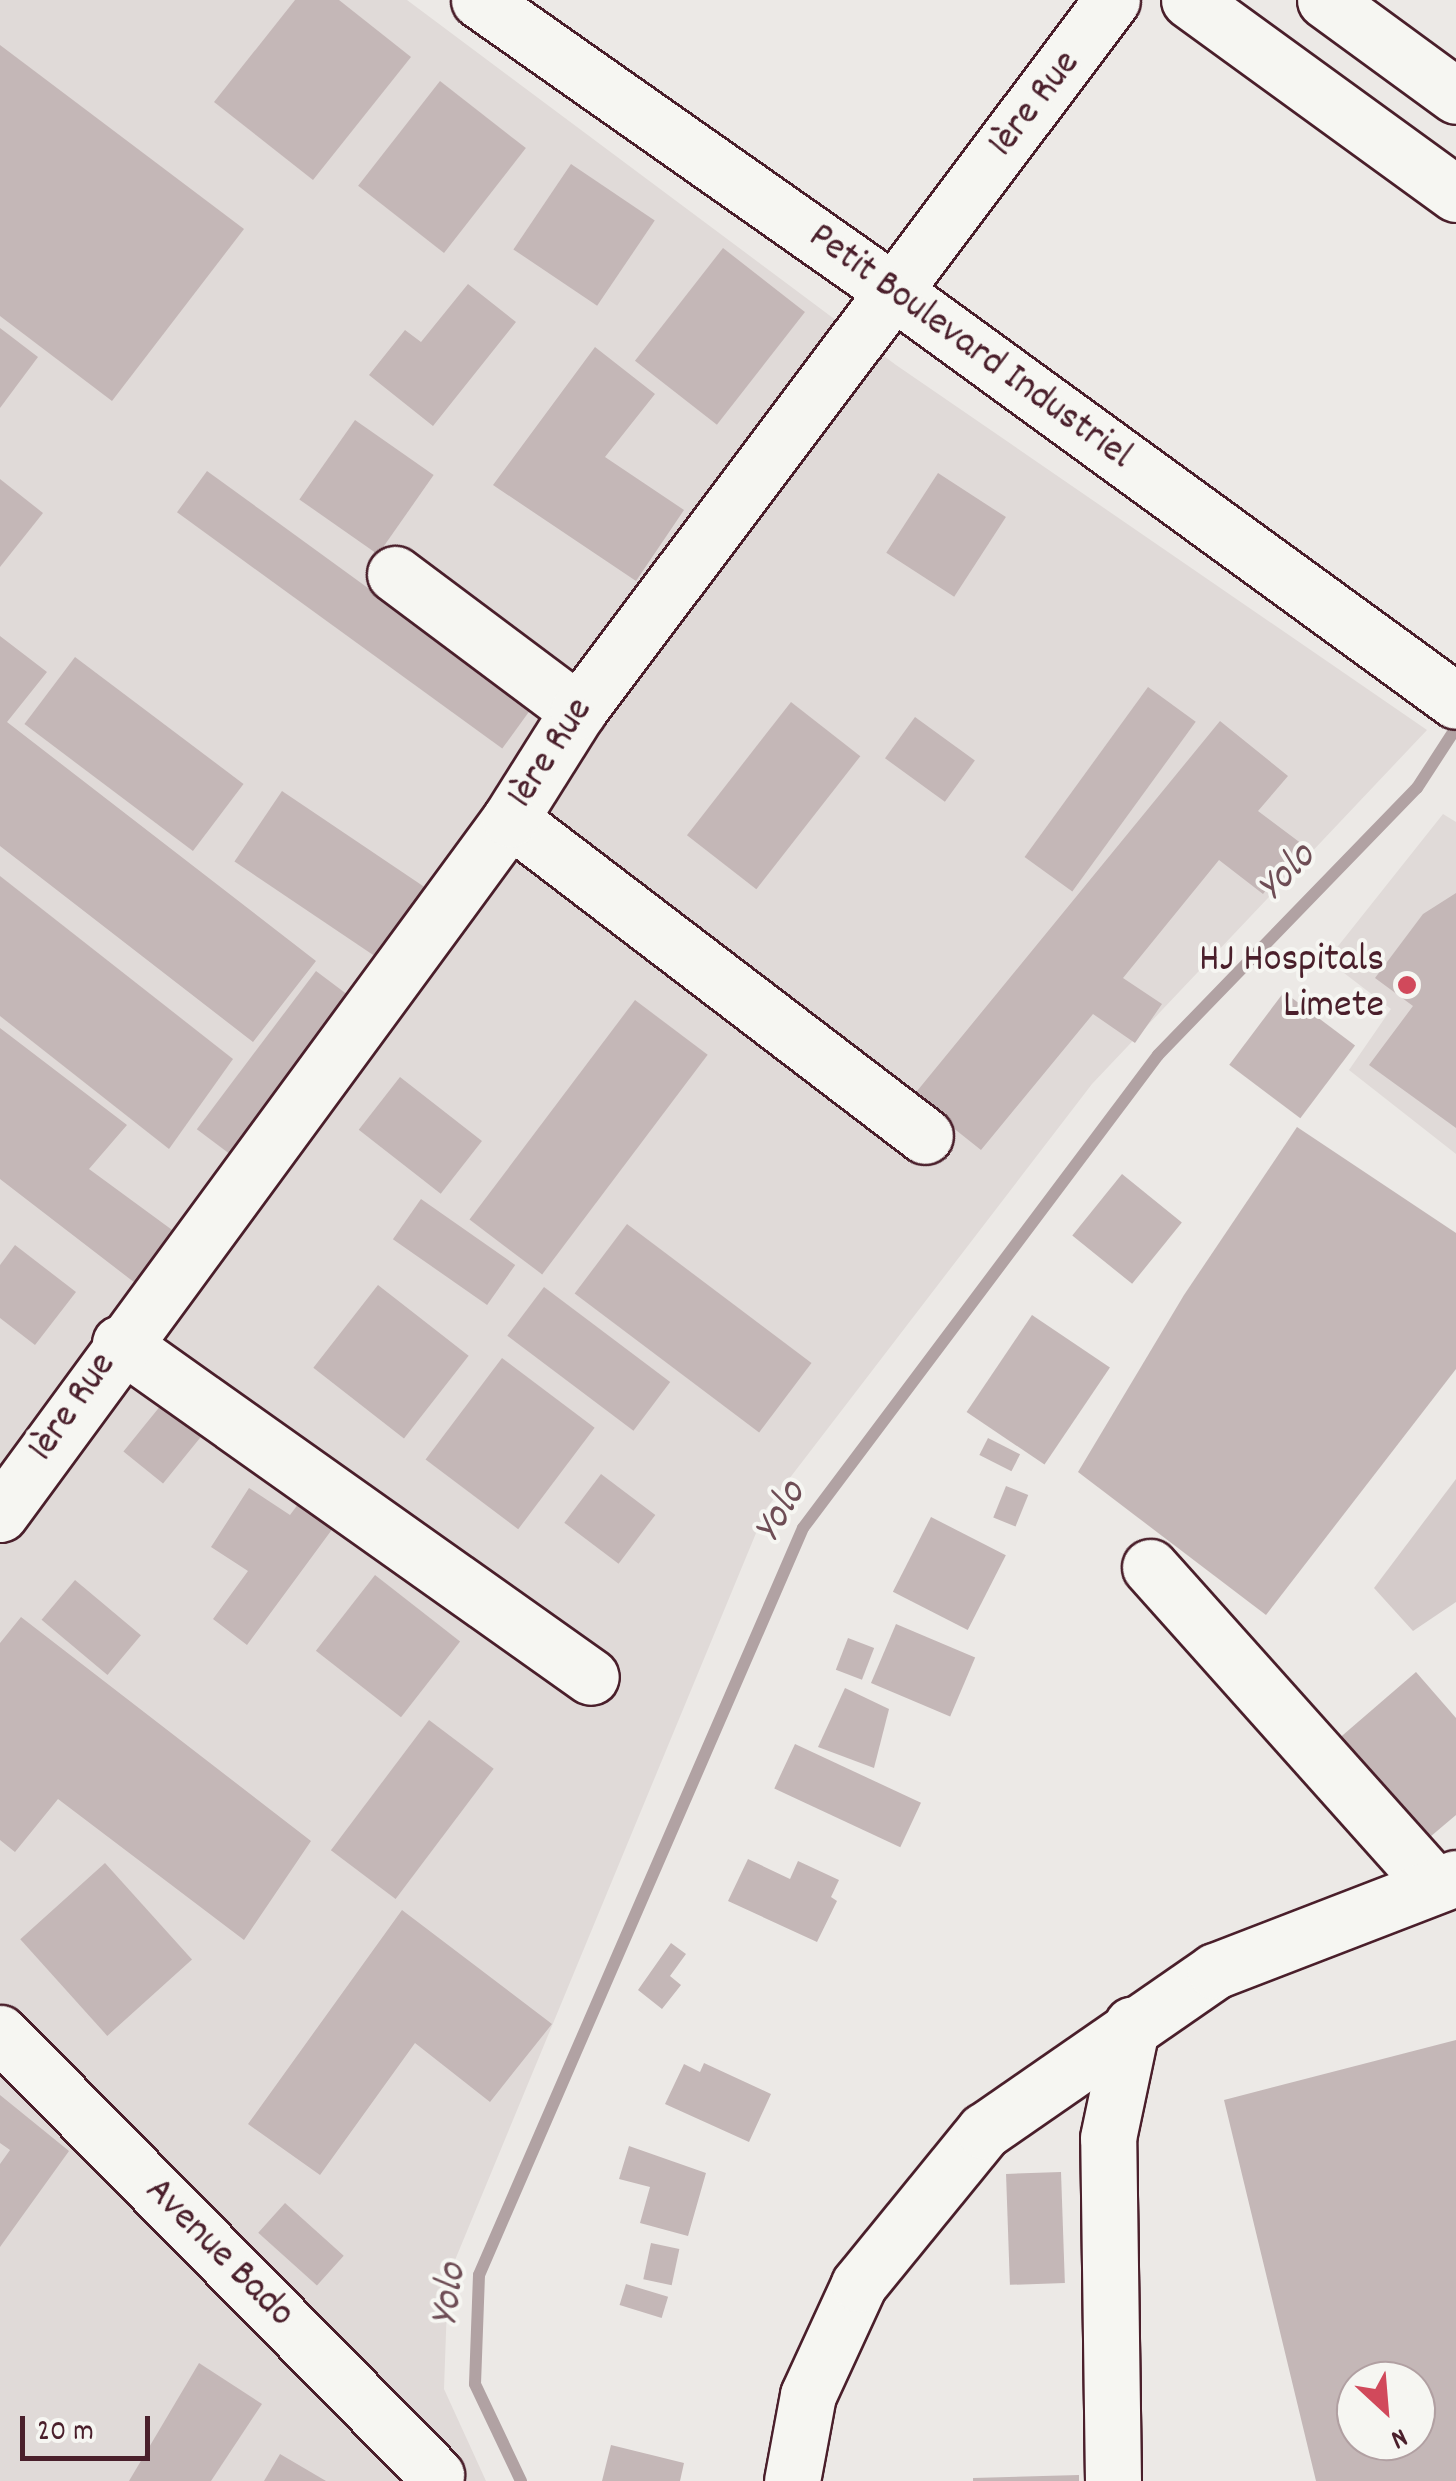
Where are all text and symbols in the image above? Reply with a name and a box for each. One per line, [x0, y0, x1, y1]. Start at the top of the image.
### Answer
street label: 1ère Rue [980, 42, 1092, 168]
street label: Petit Boulevard Industriel [798, 214, 1140, 482]
street label: 1ère Rue [499, 690, 605, 818]
water label: Yolo [1248, 834, 1328, 914]
place label: HJ Hospitals Limete [1199, 938, 1384, 1032]
marker: HJ Hospitals Limete [1394, 972, 1420, 998]
street label: 1ère Rue [19, 1344, 129, 1472]
water label: Yolo [744, 1473, 820, 1553]
street label: Avenue Bado [133, 2169, 303, 2339]
water label: Yolo [422, 2260, 480, 2330]
north arrow [1336, 2361, 1436, 2461]
scale bar [25, 2396, 155, 2458]
text: 20 m [37, 2412, 94, 2455]
text: N [1383, 2415, 1413, 2457]

